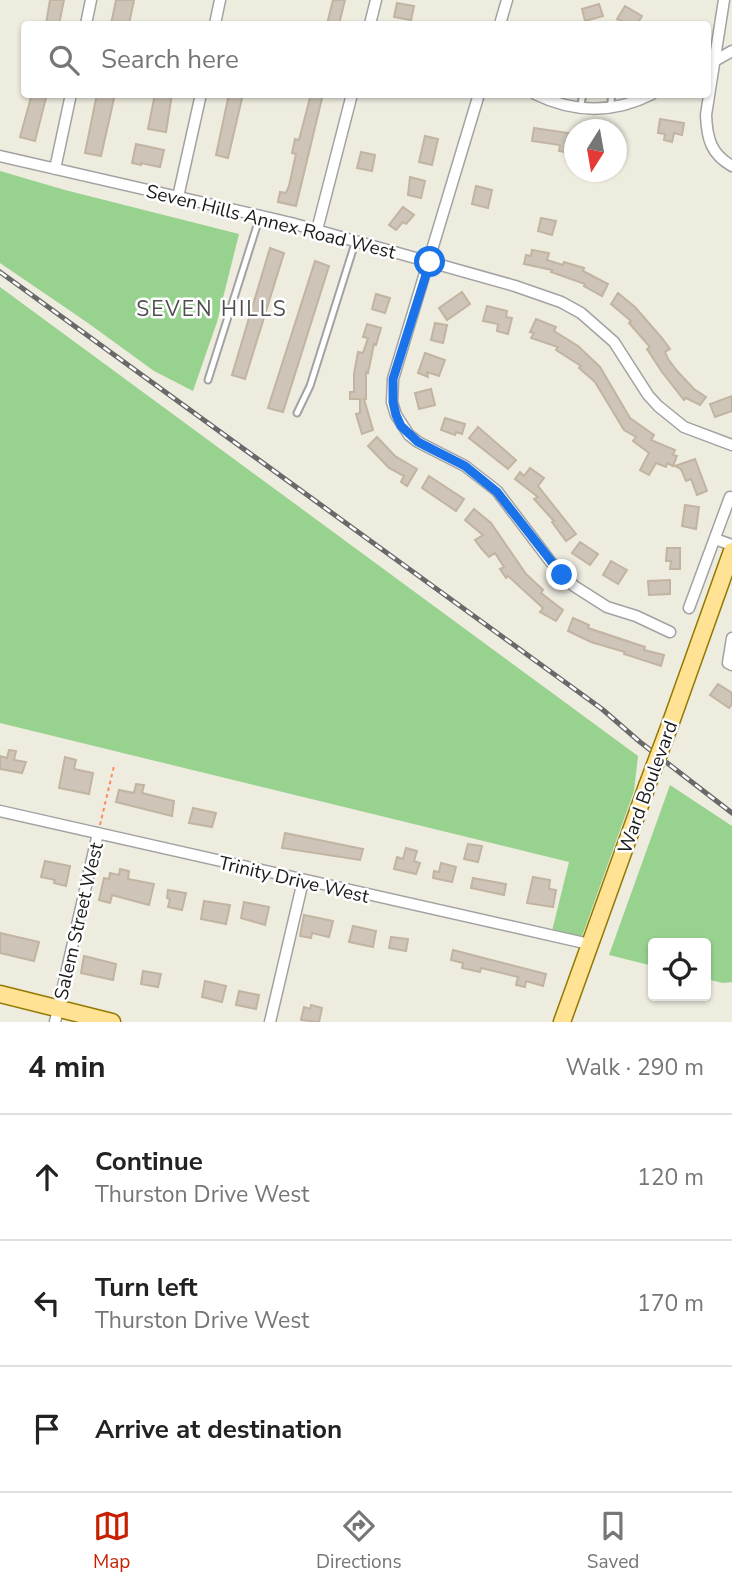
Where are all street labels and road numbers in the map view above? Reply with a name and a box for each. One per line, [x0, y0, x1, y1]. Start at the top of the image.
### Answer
street label: Seven Hills Annex Road West [143, 178, 399, 266]
street label: Ward Boulevard [612, 717, 684, 857]
street label: Salem Street West [48, 840, 110, 1003]
street label: Trinity Drive West [216, 850, 372, 910]

